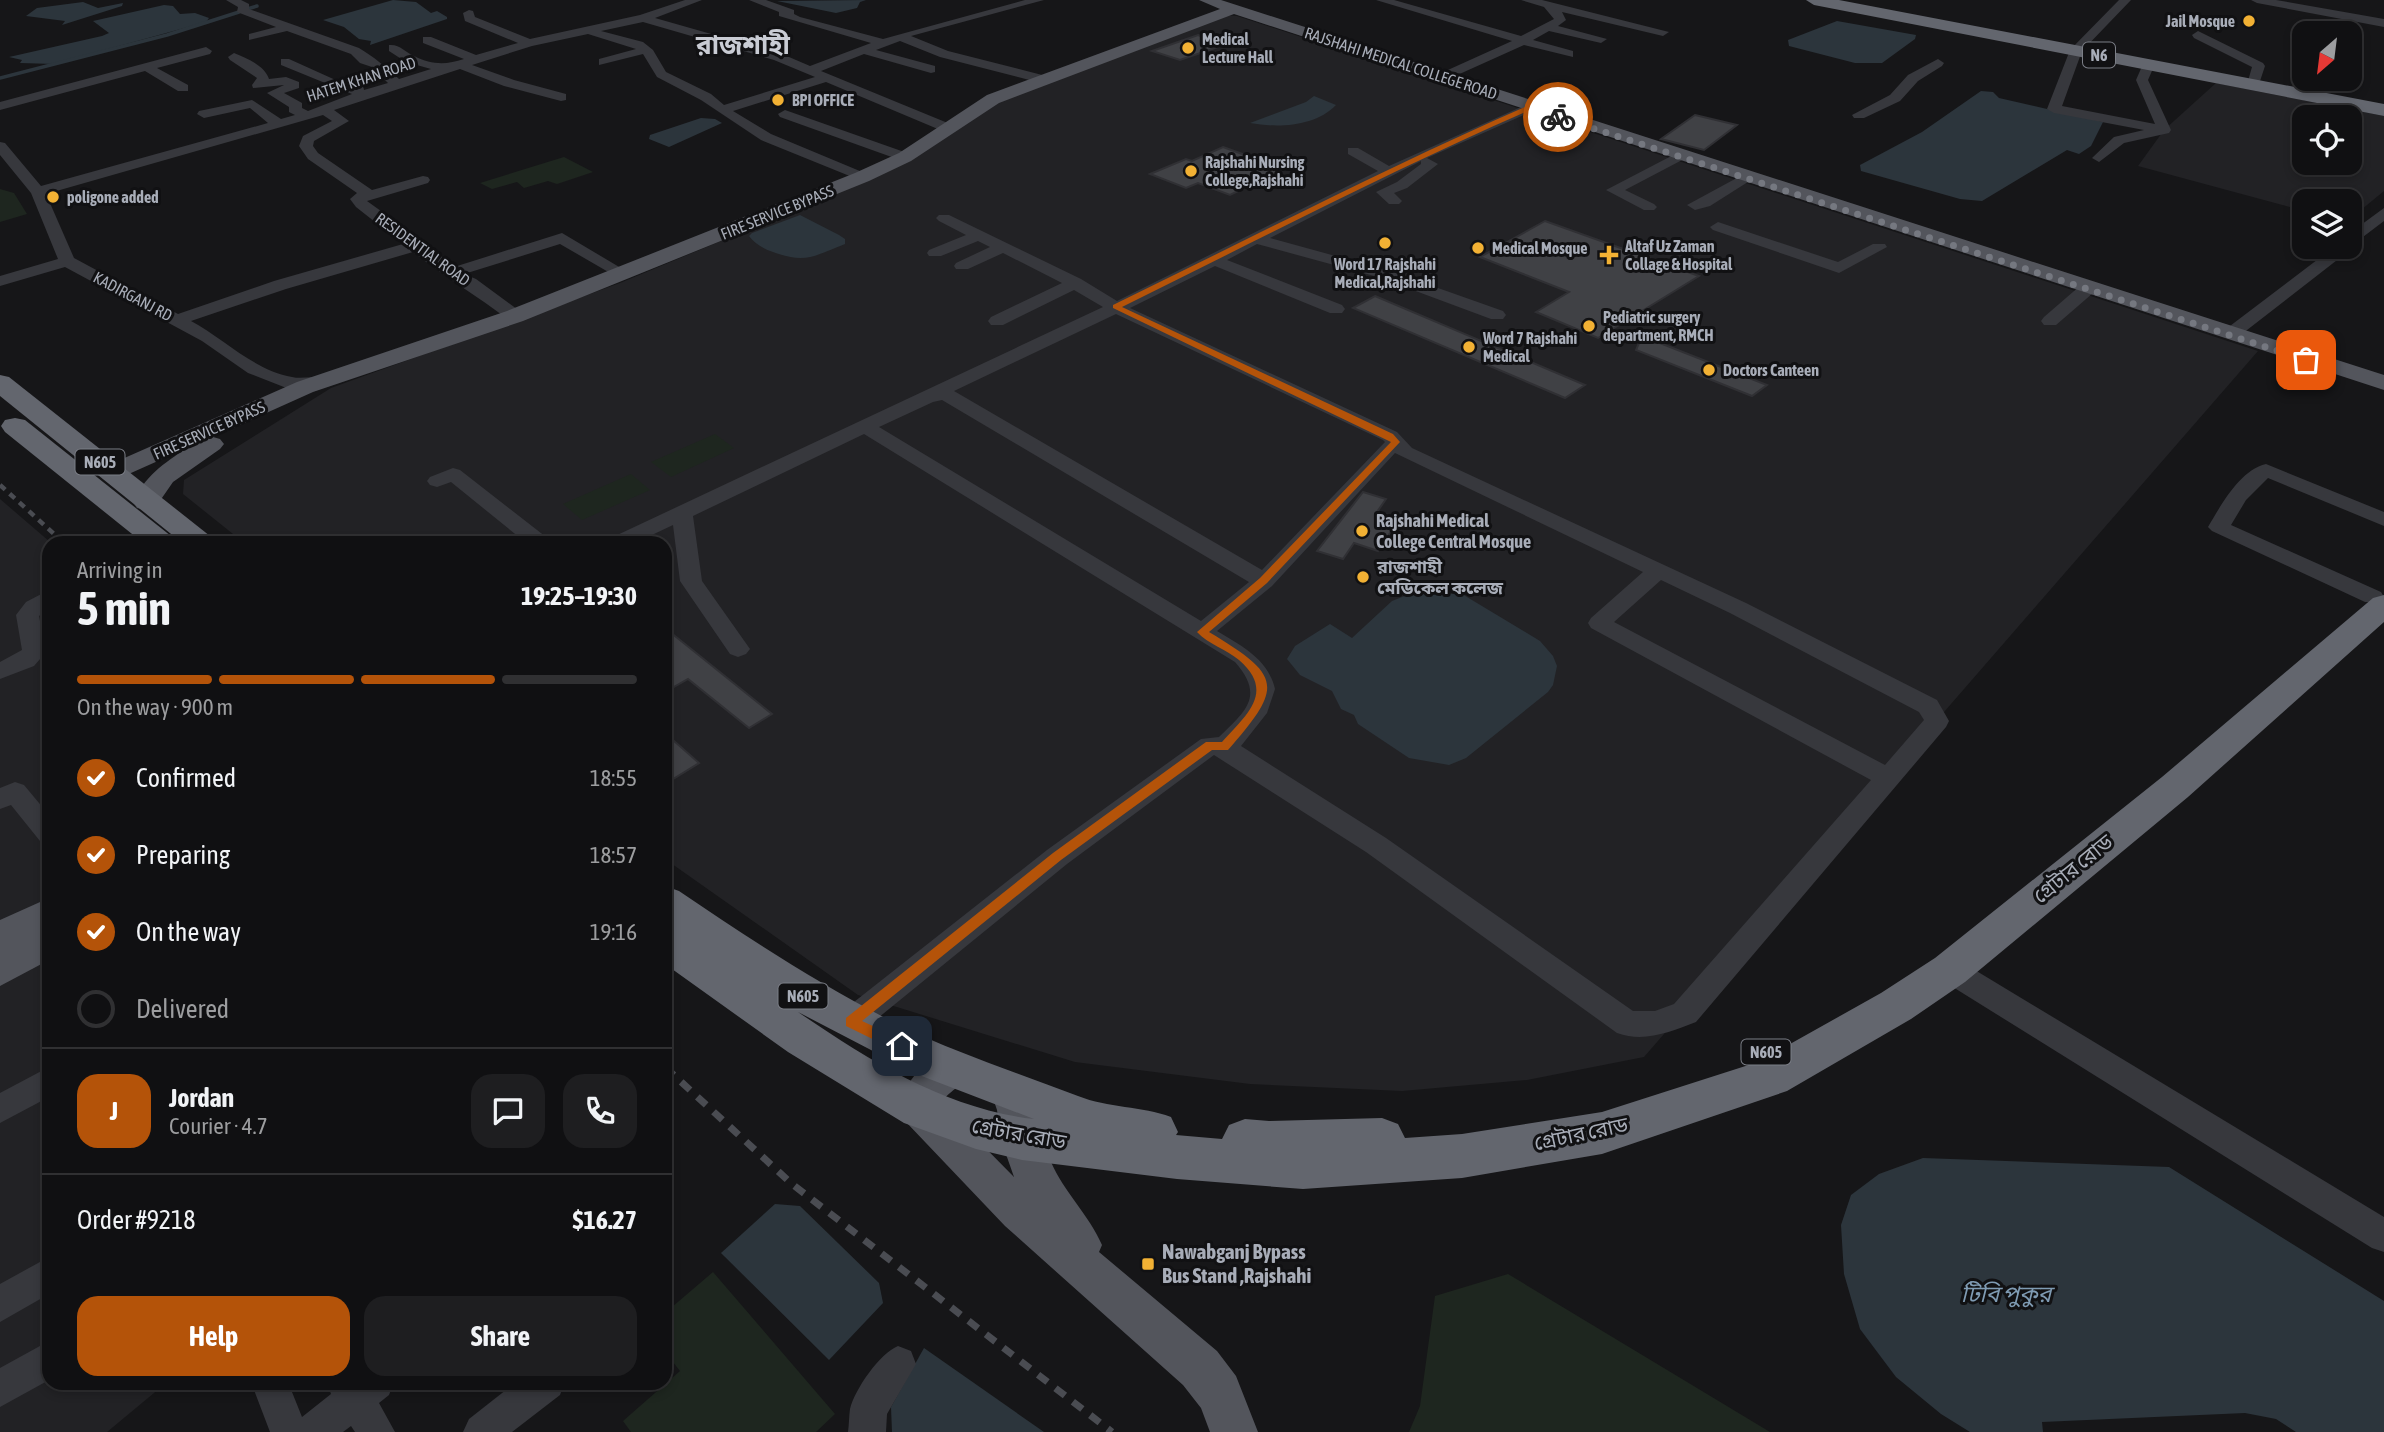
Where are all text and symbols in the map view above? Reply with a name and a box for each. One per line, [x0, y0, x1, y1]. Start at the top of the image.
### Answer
place label: Jail Mosque [2165, 12, 2235, 30]
marker: Jail Mosque [2241, 13, 2257, 29]
north arrow [2292, 21, 2362, 91]
map controls [2292, 21, 2362, 259]
street label: RAJSHAHI MEDICAL COLLEGE ROAD [1303, 23, 1500, 103]
district label: রাজশাহী [695, 29, 791, 60]
place label: Medical Lecture Hall [1202, 30, 1274, 66]
marker: Medical Lecture Hall [1180, 40, 1196, 56]
road number: N6 [2083, 42, 2115, 68]
street label: HATEM KHAN ROAD [304, 53, 418, 105]
courier [1523, 82, 1593, 152]
place label: BPI OFFICE [792, 91, 854, 109]
marker: BPI OFFICE [770, 92, 786, 108]
icon: bike [1539, 98, 1577, 136]
button: locate [2292, 105, 2362, 175]
place label: Rajshahi Nursing College,Rajshahi [1205, 153, 1305, 189]
marker: Rajshahi Nursing College,Rajshahi [1183, 163, 1199, 179]
street label: FIRE SERVICE BYPASS [718, 181, 836, 243]
place label: poligone added [67, 188, 159, 206]
marker: poligone added [45, 189, 61, 205]
button: layers [2292, 189, 2362, 259]
street label: RESIDENTIAL ROAD [372, 209, 474, 289]
marker: Word 17 Rajshahi Medical,Rajshahi [1377, 235, 1393, 251]
place label: Altaf Uz Zaman Collage & Hospital [1624, 237, 1733, 273]
place label: Medical Mosque [1492, 239, 1587, 257]
marker: Medical Mosque [1470, 240, 1486, 256]
marker: Altaf Uz Zaman Collage & Hospital [1599, 245, 1619, 265]
place label: Word 17 Rajshahi Medical,Rajshahi [1333, 255, 1436, 291]
street label: KADIRGANJ RD [91, 268, 175, 324]
place label: Pediatric surgery department, RMCH [1603, 308, 1713, 344]
marker: Pediatric surgery department, RMCH [1581, 318, 1597, 334]
place label: Word 7 Rajshahi Medical [1482, 329, 1578, 365]
pin [2276, 330, 2336, 390]
marker: Word 7 Rajshahi Medical [1461, 339, 1477, 355]
icon: bag [2287, 341, 2325, 379]
place label: Doctors Canteen [1723, 361, 1819, 379]
marker: Doctors Canteen [1701, 362, 1717, 378]
street label: FIRE SERVICE BYPASS [150, 397, 268, 463]
road number: N605 [76, 449, 124, 475]
place label: Rajshahi Medical College Central Mosque [1376, 510, 1531, 552]
marker: Rajshahi Medical College Central Mosque [1354, 523, 1370, 539]
place label: রাজশাহী মেডিকেল কলেজ [1376, 556, 1504, 598]
text: Arriving in [77, 557, 163, 583]
marker: রাজশাহী মেডিকেল কলেজ [1355, 569, 1371, 585]
text: 19:25–19:30 [521, 581, 637, 611]
text: 5 min [77, 582, 171, 635]
text: On the way · 900 m [77, 694, 233, 720]
icon: check [77, 759, 115, 797]
text: Confirmed [136, 763, 236, 793]
text: 18:55 [590, 765, 637, 791]
street label: গ্রেটার রোড [2028, 828, 2118, 908]
icon: check [77, 836, 115, 874]
text: Preparing [136, 840, 230, 870]
text: 18:57 [590, 842, 637, 868]
icon: check [77, 913, 115, 951]
text: On the way [136, 917, 241, 947]
text: 19:16 [590, 919, 637, 945]
road number: N605 [778, 984, 828, 1008]
text: Delivered [136, 994, 229, 1024]
pin [872, 1016, 932, 1076]
icon: home [883, 1027, 921, 1065]
road number: N605 [1742, 1040, 1790, 1064]
button: chat [471, 1074, 545, 1148]
button: phone [563, 1074, 637, 1148]
text: Jordan [169, 1083, 234, 1113]
text: J [110, 1096, 118, 1126]
street label: গ্রেটার রোড [1532, 1111, 1631, 1155]
text: Courier · 4.7 [169, 1113, 268, 1139]
street label: গ্রেটার রোড [970, 1113, 1069, 1153]
text: Order #9218 [77, 1205, 196, 1235]
text: $16.27 [573, 1205, 637, 1235]
place label: Nawabganj Bypass Bus Stand ,Rajshahi [1162, 1239, 1311, 1287]
marker: Nawabganj Bypass Bus Stand ,Rajshahi [1140, 1256, 1156, 1272]
water label: টিবি পুকুর [1961, 1280, 2055, 1308]
button: Help [77, 1296, 350, 1376]
button: Share [364, 1296, 637, 1376]

